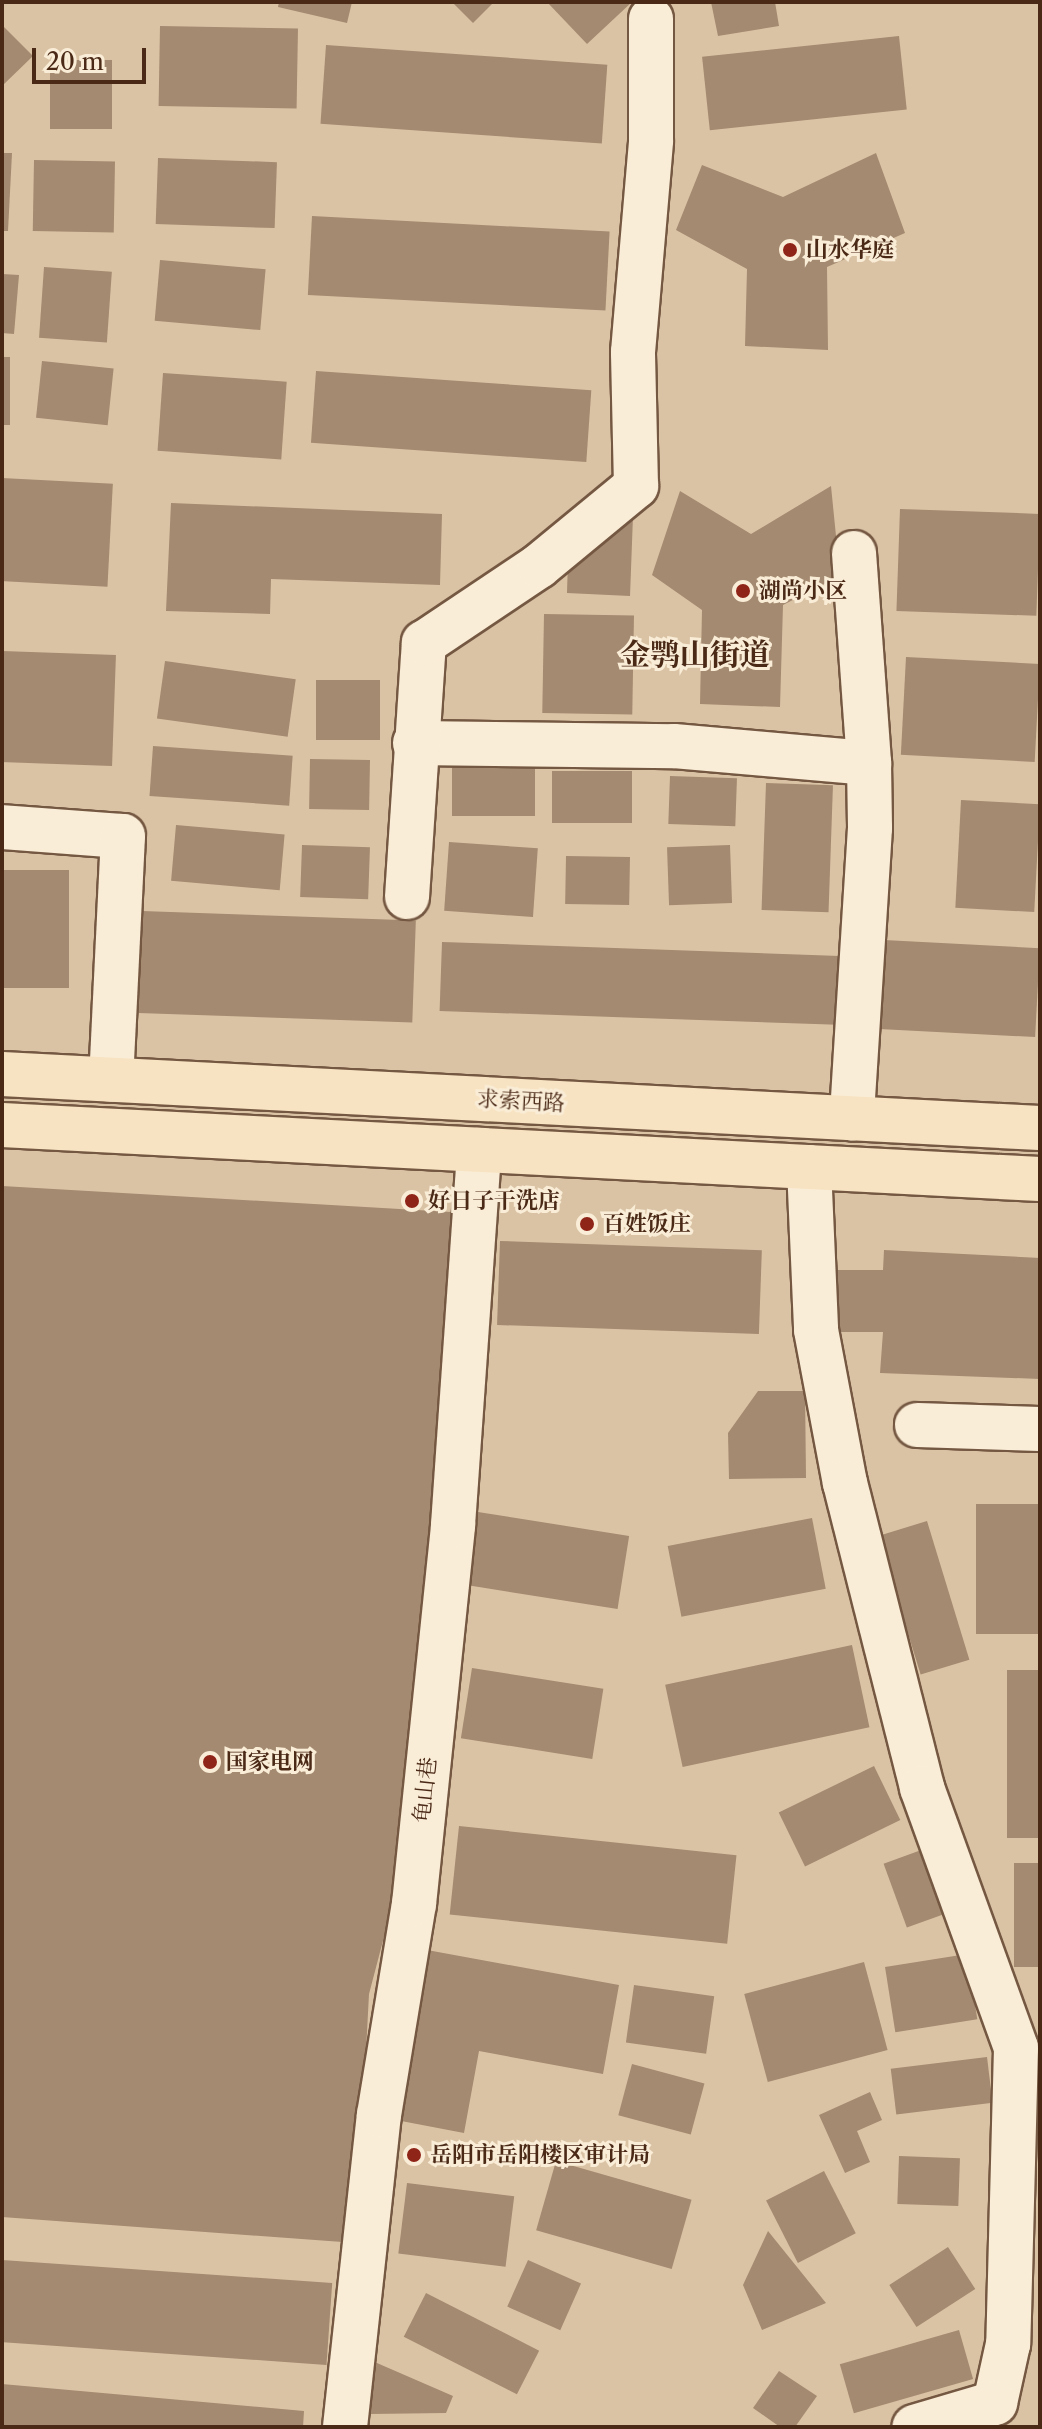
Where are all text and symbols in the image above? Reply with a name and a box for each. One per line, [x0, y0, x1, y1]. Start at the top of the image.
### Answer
scale bar [36, 32, 150, 82]
text: 20 m [46, 47, 104, 76]
place label: 山水华庭 [806, 237, 894, 263]
marker: 山水华庭 [781, 241, 799, 259]
place label: 湖尚小区 [759, 578, 847, 604]
marker: 湖尚小区 [734, 582, 752, 600]
district label: 金鹗山街道 [620, 637, 770, 673]
street label: 求索西路 [476, 1086, 566, 1116]
place label: 好日子干洗店 [428, 1188, 560, 1214]
marker: 好日子干洗店 [403, 1192, 421, 1210]
place label: 百姓饭庄 [603, 1211, 691, 1237]
marker: 百姓饭庄 [578, 1215, 596, 1233]
place label: 国家电网 [226, 1749, 314, 1775]
marker: 国家电网 [201, 1753, 219, 1771]
street label: 龟山巷 [408, 1756, 442, 1824]
place label: 岳阳市岳阳楼区审计局 [430, 2142, 650, 2168]
marker: 岳阳市岳阳楼区审计局 [405, 2146, 423, 2164]

